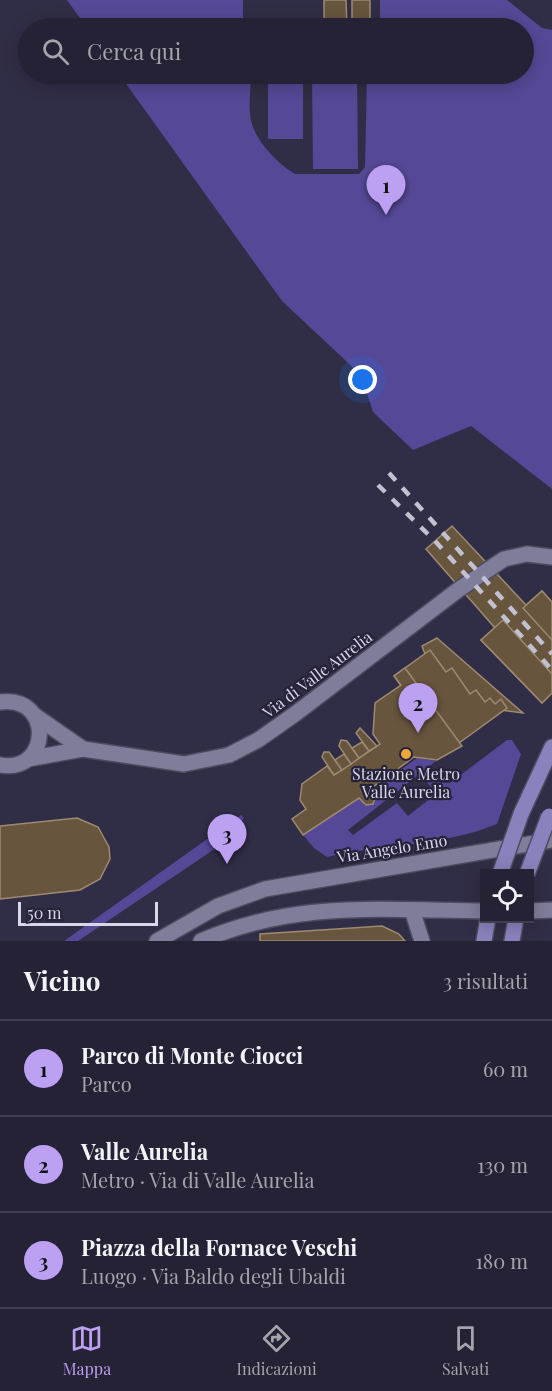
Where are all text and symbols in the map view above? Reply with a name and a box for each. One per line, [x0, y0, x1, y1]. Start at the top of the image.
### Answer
search box [18, 18, 534, 84]
icon: search [39, 35, 72, 68]
text: Cerca qui [87, 36, 181, 66]
pin: 1 [366, 166, 406, 215]
your location [348, 365, 377, 394]
street label: Via di Valle Aurelia [257, 626, 376, 723]
pin: 2 [398, 684, 438, 733]
marker: Stazione Metro Valle Aurelia [399, 747, 413, 761]
place label: Stazione Metro Valle Aurelia [352, 763, 460, 802]
pin: 3 [208, 814, 246, 864]
street label: Via Angelo Emo [334, 829, 449, 867]
map controls [480, 869, 534, 923]
button: locate [480, 869, 534, 923]
scale bar [18, 899, 158, 926]
text: 50 m [27, 902, 61, 923]
text: Vicino [24, 963, 101, 998]
text: 3 risultati [443, 967, 528, 994]
text: Parco di Monte Ciocci [81, 1040, 303, 1070]
text: 1 [40, 1055, 47, 1082]
text: 60 m [483, 1055, 528, 1082]
text: Parco [81, 1070, 132, 1097]
text: Valle Aurelia [81, 1136, 208, 1166]
text: 2 [38, 1151, 49, 1178]
text: 130 m [477, 1151, 528, 1178]
text: Metro · Via di Valle Aurelia [81, 1166, 314, 1193]
text: Piazza della Fornace Veschi [81, 1232, 357, 1262]
text: 3 [39, 1247, 48, 1274]
text: 180 m [475, 1247, 528, 1274]
text: Luogo · Via Baldo degli Ubaldi [81, 1262, 346, 1289]
tab: Mappa [63, 1322, 111, 1379]
tab: Indicazioni [237, 1322, 317, 1379]
tab: Salvati [442, 1322, 489, 1379]

